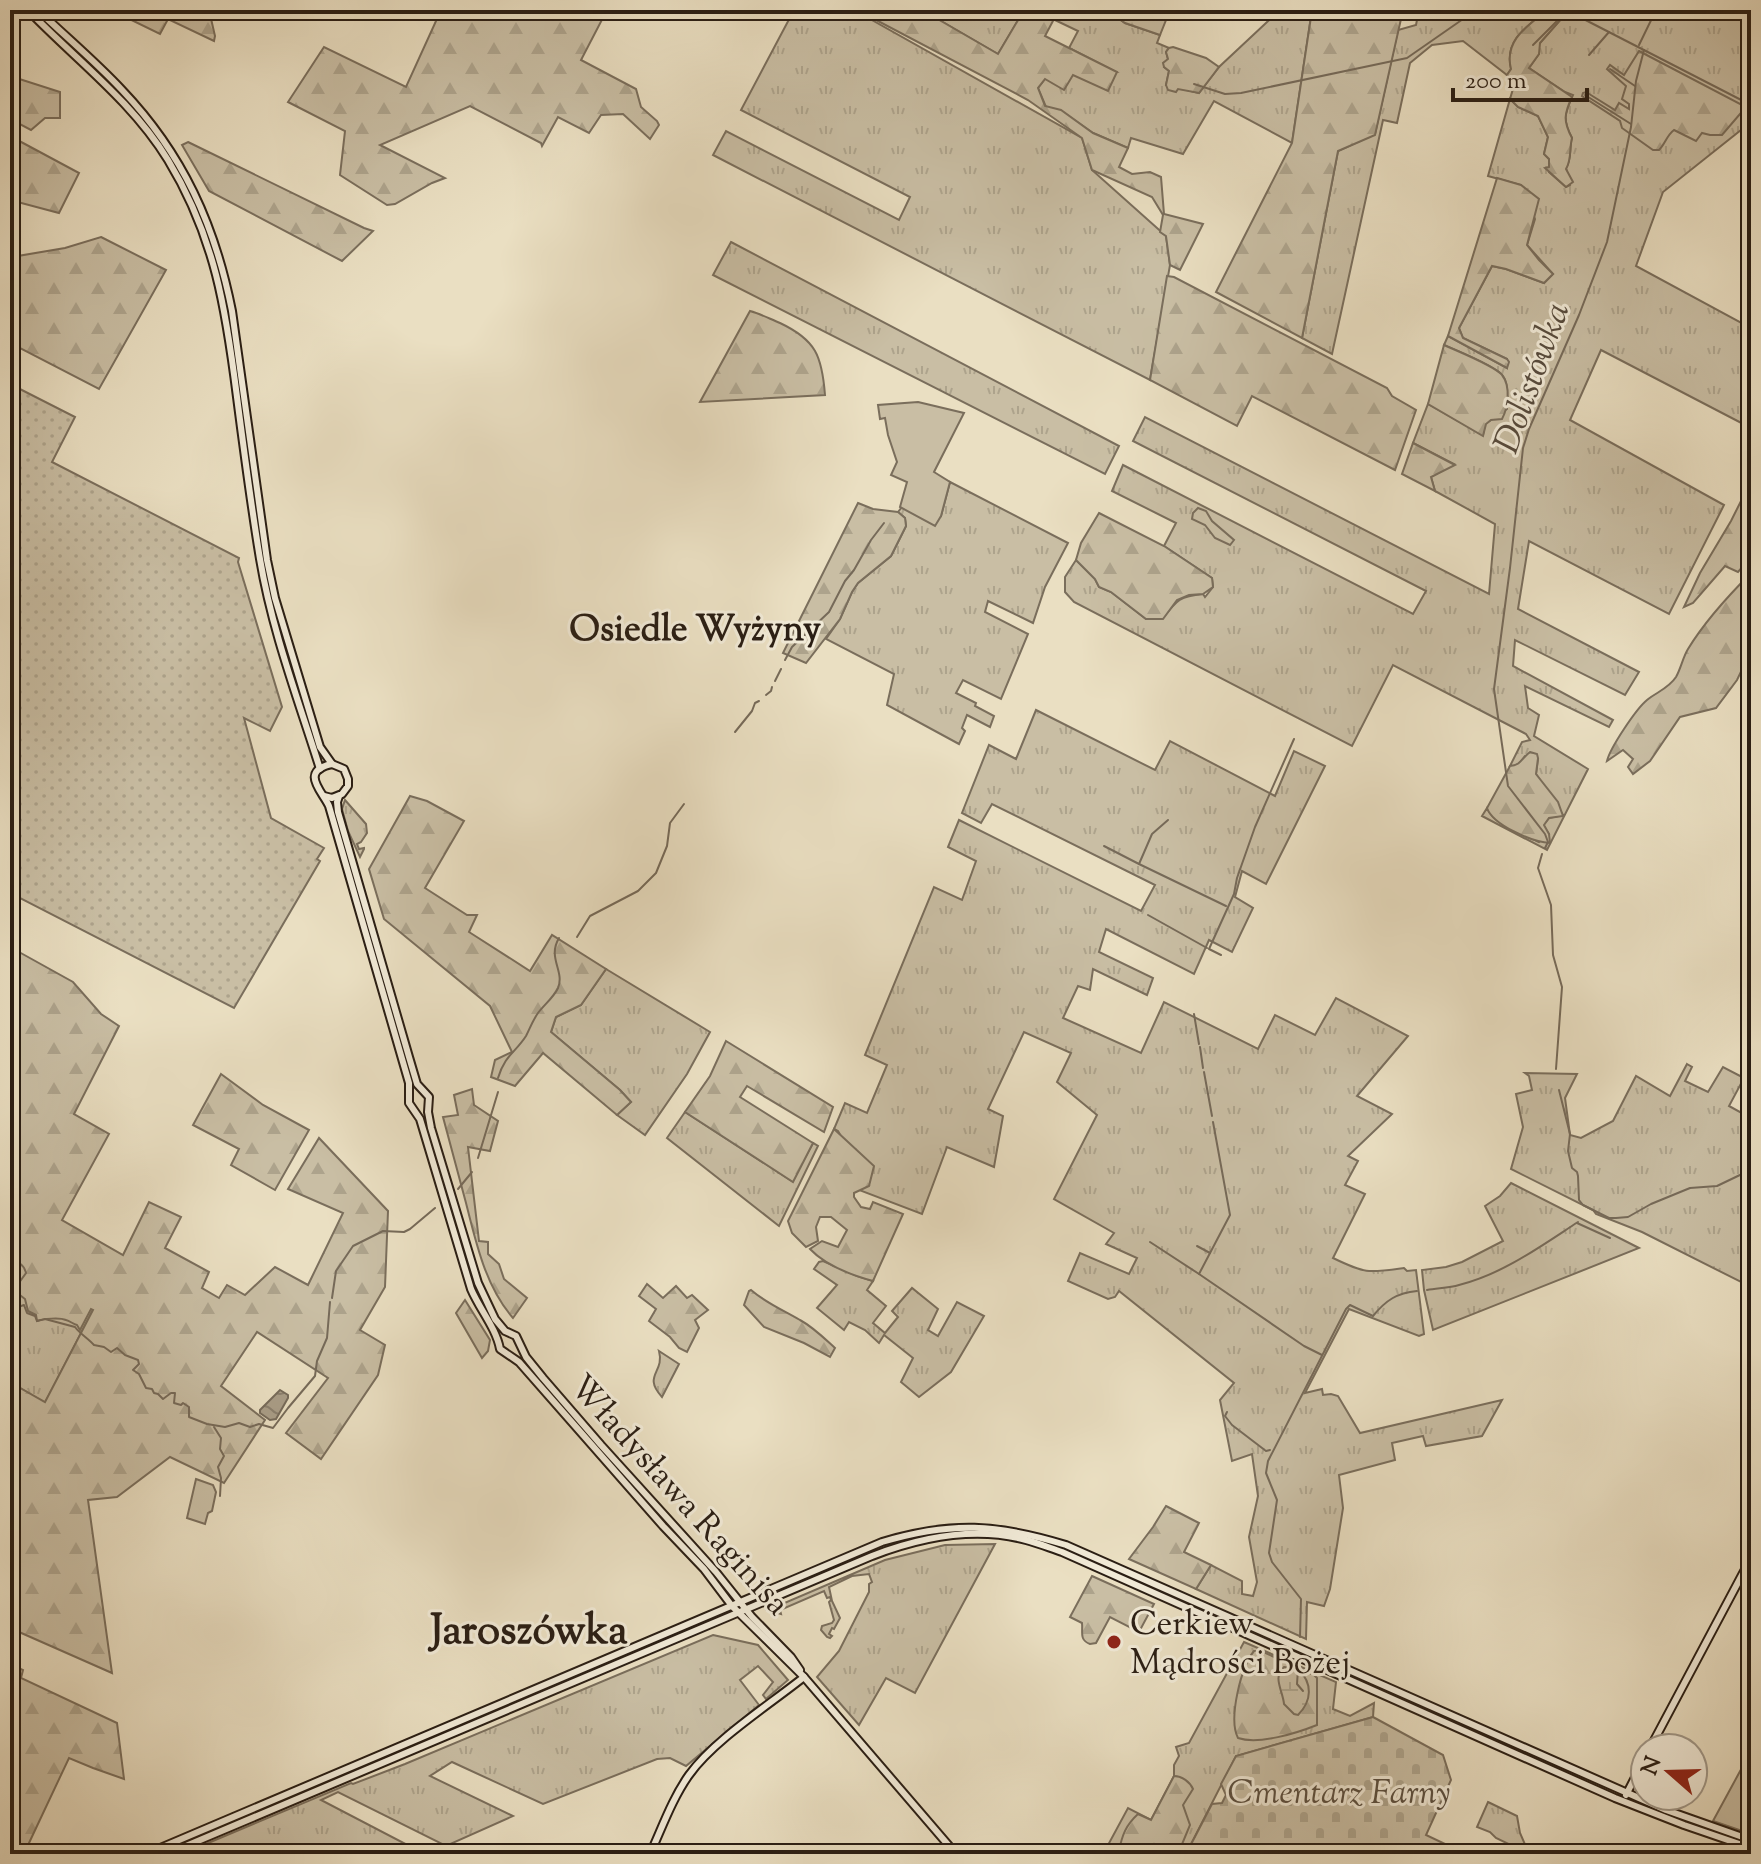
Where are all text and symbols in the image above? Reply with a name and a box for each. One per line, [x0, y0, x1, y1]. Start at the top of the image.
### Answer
scale bar [1453, 52, 1587, 102]
text: 200 m [1465, 65, 1527, 99]
water label: Dolistówka [1482, 295, 1585, 461]
district label: Osiedle Wyżyny [569, 605, 821, 657]
street label: Władysława Raginisa [557, 1365, 800, 1628]
place label: Cerkiew Mądrości Bożej [1130, 1601, 1350, 1689]
district label: Jaroszówka [427, 1603, 628, 1663]
marker: Cerkiew Mądrości Bożej [1105, 1633, 1123, 1651]
north arrow [1629, 1732, 1709, 1812]
text: N [1635, 1752, 1671, 1780]
park label: Cmentarz Farny [1228, 1770, 1450, 1819]

